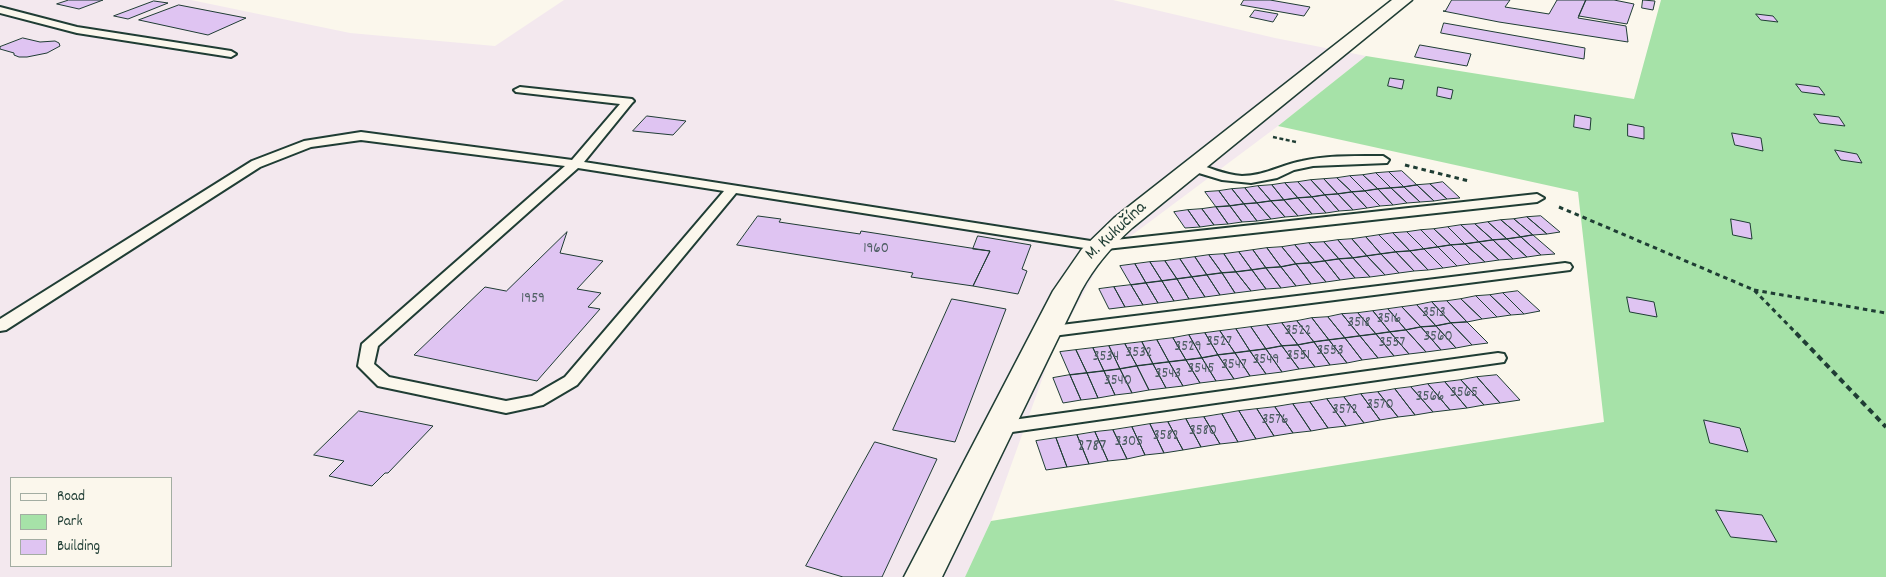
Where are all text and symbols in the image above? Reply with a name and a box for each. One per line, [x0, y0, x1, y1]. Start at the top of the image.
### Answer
street label: M. Kukučína [1082, 198, 1152, 266]
house number: 1960 [863, 241, 889, 259]
house number: 1959 [521, 291, 545, 309]
house number: 3513 [1422, 305, 1446, 323]
house number: 3516 [1377, 311, 1401, 329]
house number: 3518 [1348, 315, 1370, 333]
house number: 3522 [1285, 323, 1311, 341]
house number: 3560 [1423, 329, 1453, 347]
house number: 3527 [1206, 334, 1232, 352]
house number: 3557 [1379, 335, 1405, 353]
house number: 3529 [1174, 339, 1202, 357]
house number: 3553 [1316, 343, 1344, 361]
house number: 3532 [1126, 345, 1152, 363]
house number: 3551 [1286, 348, 1310, 366]
house number: 3534 [1093, 349, 1119, 367]
house number: 3549 [1253, 352, 1279, 370]
house number: 3547 [1221, 357, 1247, 375]
house number: 3545 [1188, 361, 1214, 379]
house number: 3543 [1155, 366, 1181, 384]
house number: 3540 [1104, 373, 1132, 391]
house number: 3565 [1450, 385, 1478, 403]
house number: 3566 [1416, 389, 1444, 407]
house number: 3570 [1366, 397, 1394, 415]
house number: 3572 [1332, 402, 1358, 420]
house number: 3576 [1262, 412, 1288, 430]
house number: 3580 [1189, 423, 1217, 441]
house number: 3582 [1153, 428, 1179, 446]
house number: 3305 [1115, 434, 1143, 452]
house number: 2787 [1078, 437, 1106, 459]
legend [10, 477, 172, 567]
text: Road [57, 486, 85, 508]
text: Park [57, 511, 83, 533]
text: Building [57, 536, 100, 558]

